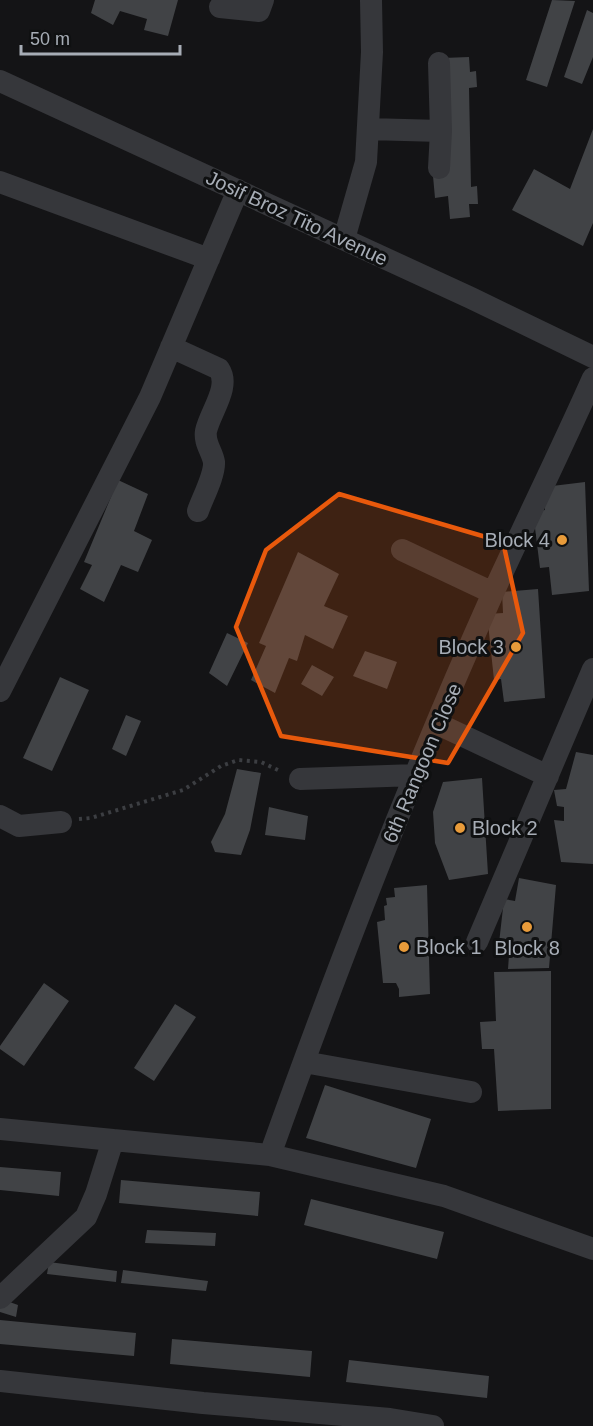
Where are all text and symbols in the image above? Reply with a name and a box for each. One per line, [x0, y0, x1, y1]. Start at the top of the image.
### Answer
scale bar [21, 18, 180, 56]
text: 50 m [30, 29, 70, 49]
street label: Josif Broz Tito Avenue [203, 166, 391, 270]
place label: Block 4 [484, 529, 550, 551]
marker: Block 4 [555, 533, 569, 547]
place label: Block 3 [438, 636, 504, 658]
marker: Block 3 [509, 640, 523, 654]
street label: 6th Rangoon Close [378, 680, 466, 846]
place label: Block 2 [472, 817, 538, 839]
marker: Block 2 [453, 821, 467, 835]
marker: Block 8 [520, 920, 534, 934]
place label: Block 1 [416, 936, 482, 958]
place label: Block 8 [494, 937, 560, 959]
marker: Block 1 [397, 940, 411, 954]

